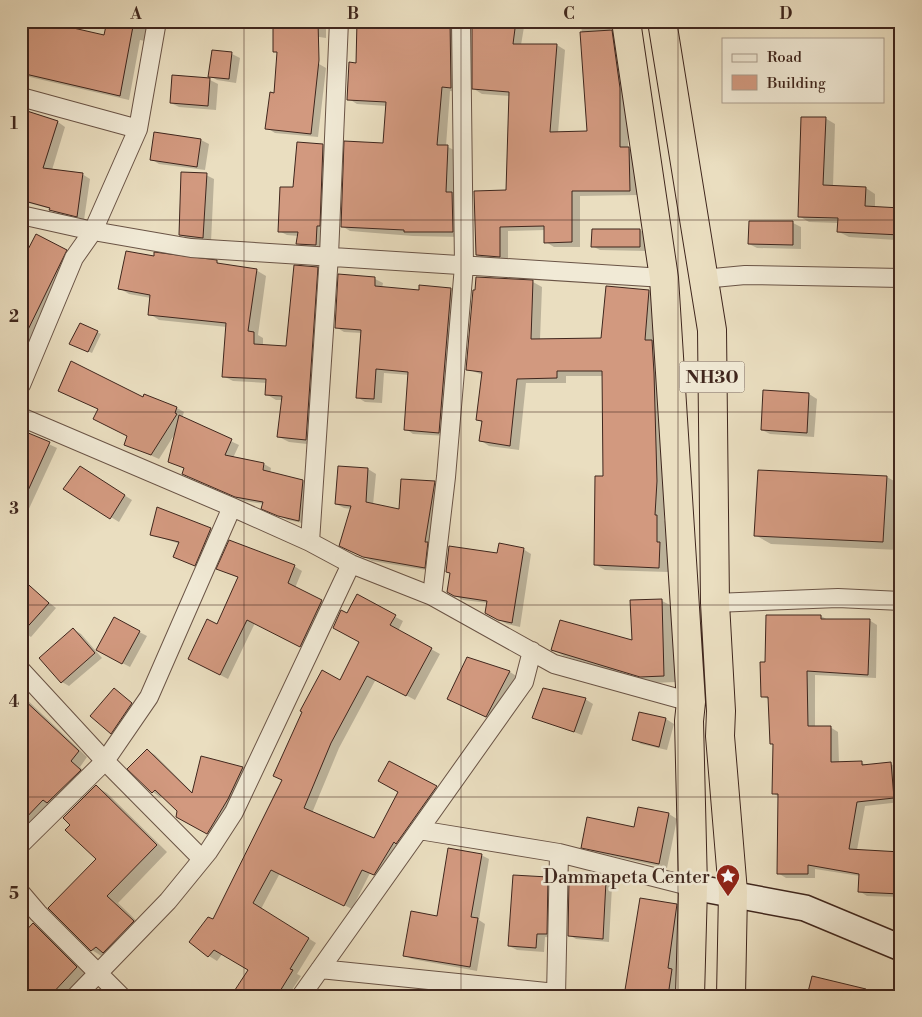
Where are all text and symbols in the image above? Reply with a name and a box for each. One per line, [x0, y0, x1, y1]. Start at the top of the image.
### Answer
text: A [129, 4, 142, 24]
text: B [347, 4, 359, 24]
text: C [563, 4, 575, 24]
text: D [780, 4, 793, 24]
legend [722, 38, 884, 102]
text: Road [767, 48, 802, 67]
text: Building [766, 74, 826, 93]
text: 1 [10, 114, 18, 134]
text: 2 [9, 307, 19, 327]
road number: NH30 [680, 362, 744, 392]
text: 3 [9, 499, 19, 519]
text: 4 [9, 692, 20, 712]
place icon: Dammapeta Center [715, 863, 741, 897]
place label: Dammapeta Center [543, 865, 710, 889]
text: 5 [9, 884, 19, 904]

